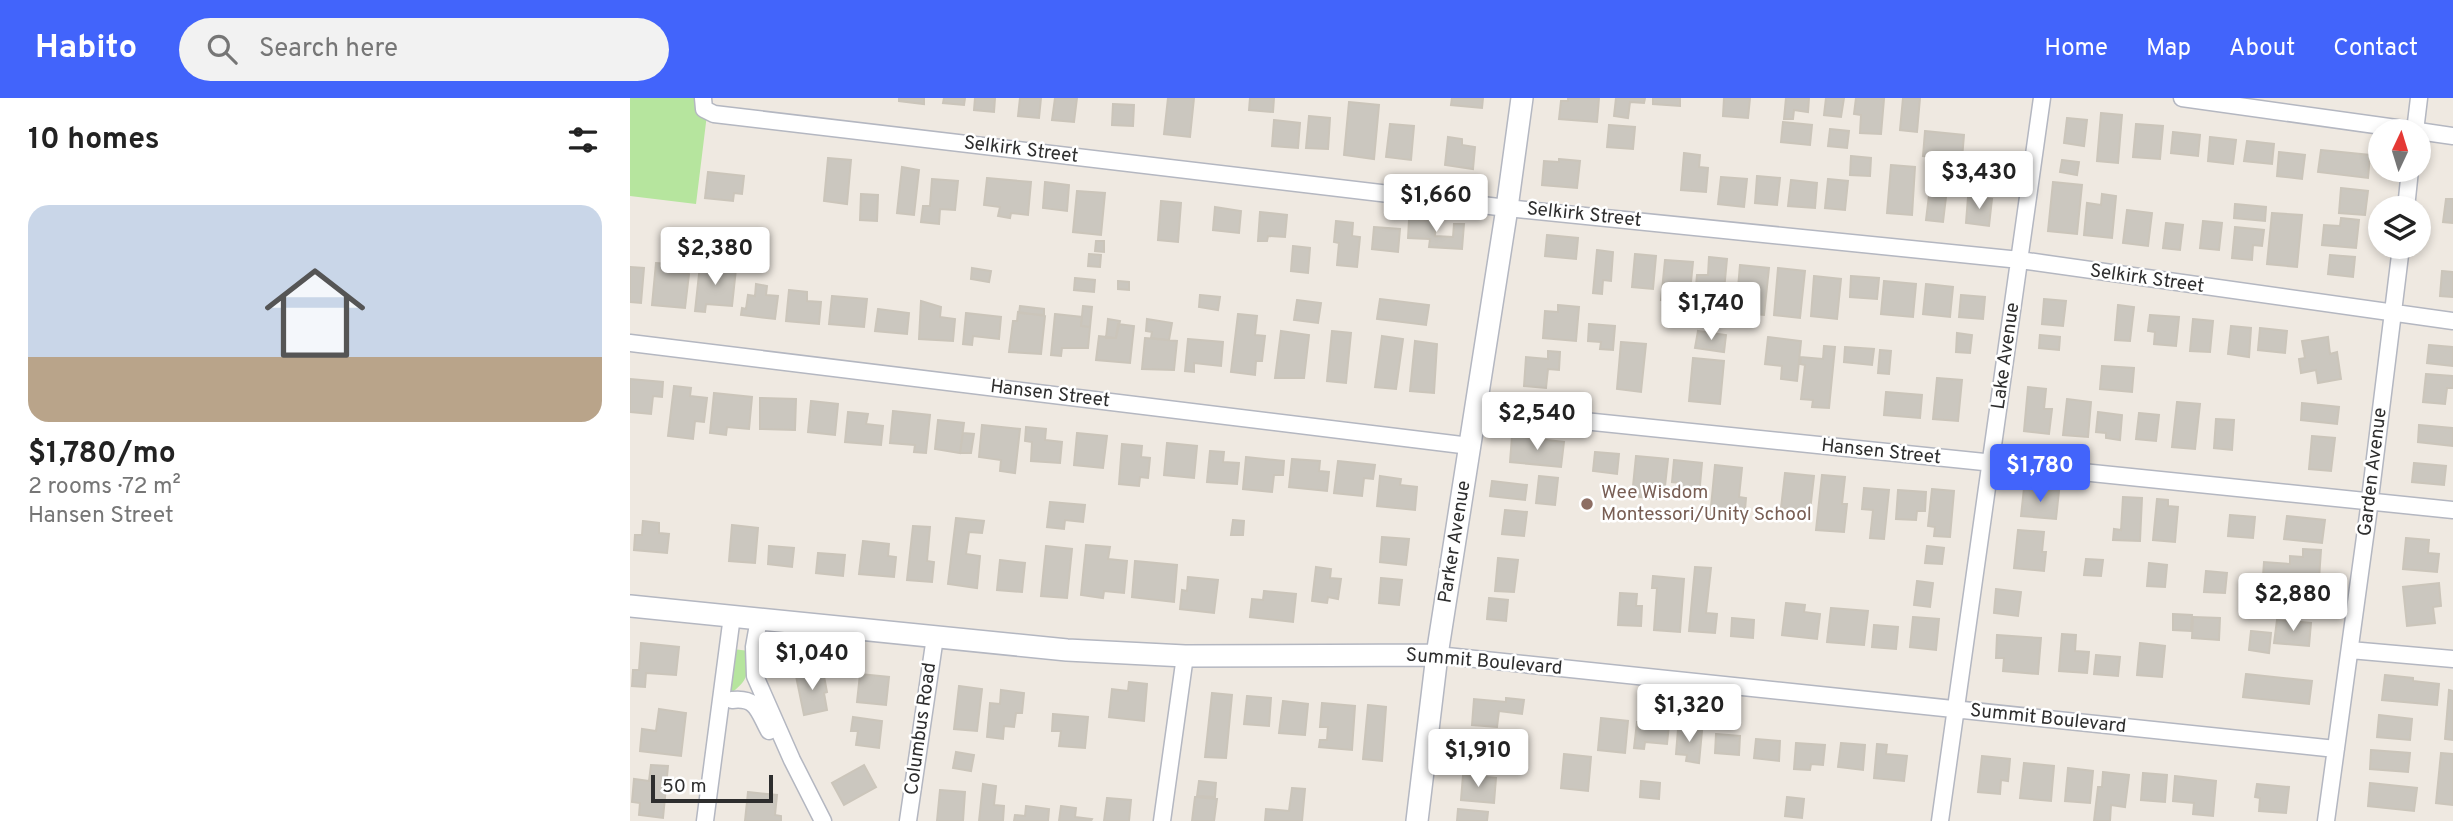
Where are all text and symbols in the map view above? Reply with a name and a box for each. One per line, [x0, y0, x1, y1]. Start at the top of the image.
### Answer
search box [179, 18, 669, 81]
text: Habito [35, 28, 137, 70]
icon: search [203, 30, 241, 68]
text: Search here [259, 33, 398, 66]
text: Home [2044, 34, 2108, 64]
text: Map [2146, 34, 2191, 64]
text: About [2229, 34, 2295, 64]
text: Contact [2333, 34, 2418, 64]
north arrow [2368, 119, 2431, 182]
map controls [2368, 119, 2431, 259]
icon: filters [564, 121, 602, 159]
text: 10 homes [28, 122, 159, 159]
street label: Selkirk Street [962, 131, 1080, 169]
pin: $3,430 [1922, 152, 2036, 211]
text: $3,430 [1941, 159, 2017, 188]
pin: $1,660 [1379, 174, 1493, 234]
text: $1,660 [1400, 182, 1472, 211]
button: layers [2368, 196, 2431, 259]
street label: Selkirk Street [1525, 197, 1643, 233]
pin: $2,380 [658, 228, 772, 287]
text: $2,380 [677, 235, 753, 264]
icon: home [252, 250, 378, 376]
street label: Selkirk Street [2088, 259, 2206, 299]
pin: $1,740 [1654, 282, 1768, 342]
text: $1,740 [1677, 290, 1745, 319]
street label: Lake Avenue [1987, 301, 2025, 411]
street label: Hansen Street [989, 375, 1111, 413]
pin: $2,540 [1480, 392, 1594, 452]
text: $2,540 [1498, 400, 1576, 429]
street label: Garden Avenue [2353, 406, 2393, 538]
street label: Hansen Street [1820, 434, 1942, 470]
text: $1,780/mo [28, 436, 176, 473]
pin: $1,780 [1983, 444, 2097, 504]
text: $1,780 [2006, 452, 2074, 481]
text: 2 rooms · 72 m² [28, 473, 181, 502]
street label: Parker Avenue [1433, 479, 1477, 605]
place label: Wee Wisdom Montessori/Unity School [1601, 481, 1812, 527]
marker: Wee Wisdom Montessori/Unity School [1579, 496, 1595, 512]
text: Hansen Street [28, 502, 174, 531]
pin: $2,880 [2236, 574, 2350, 633]
text: $2,880 [2254, 581, 2332, 610]
pin: $1,040 [755, 632, 869, 692]
text: $1,040 [775, 640, 849, 669]
street label: Summit Boulevard [1405, 643, 1563, 681]
street label: Columbus Road [900, 661, 942, 797]
pin: $1,320 [1632, 684, 1746, 744]
text: $1,320 [1653, 692, 1725, 721]
street label: Summit Boulevard [1969, 699, 2127, 739]
pin: $1,910 [1421, 730, 1535, 789]
text: $1,910 [1444, 737, 1512, 766]
scale bar [651, 772, 774, 804]
text: 50 m [662, 775, 707, 799]

